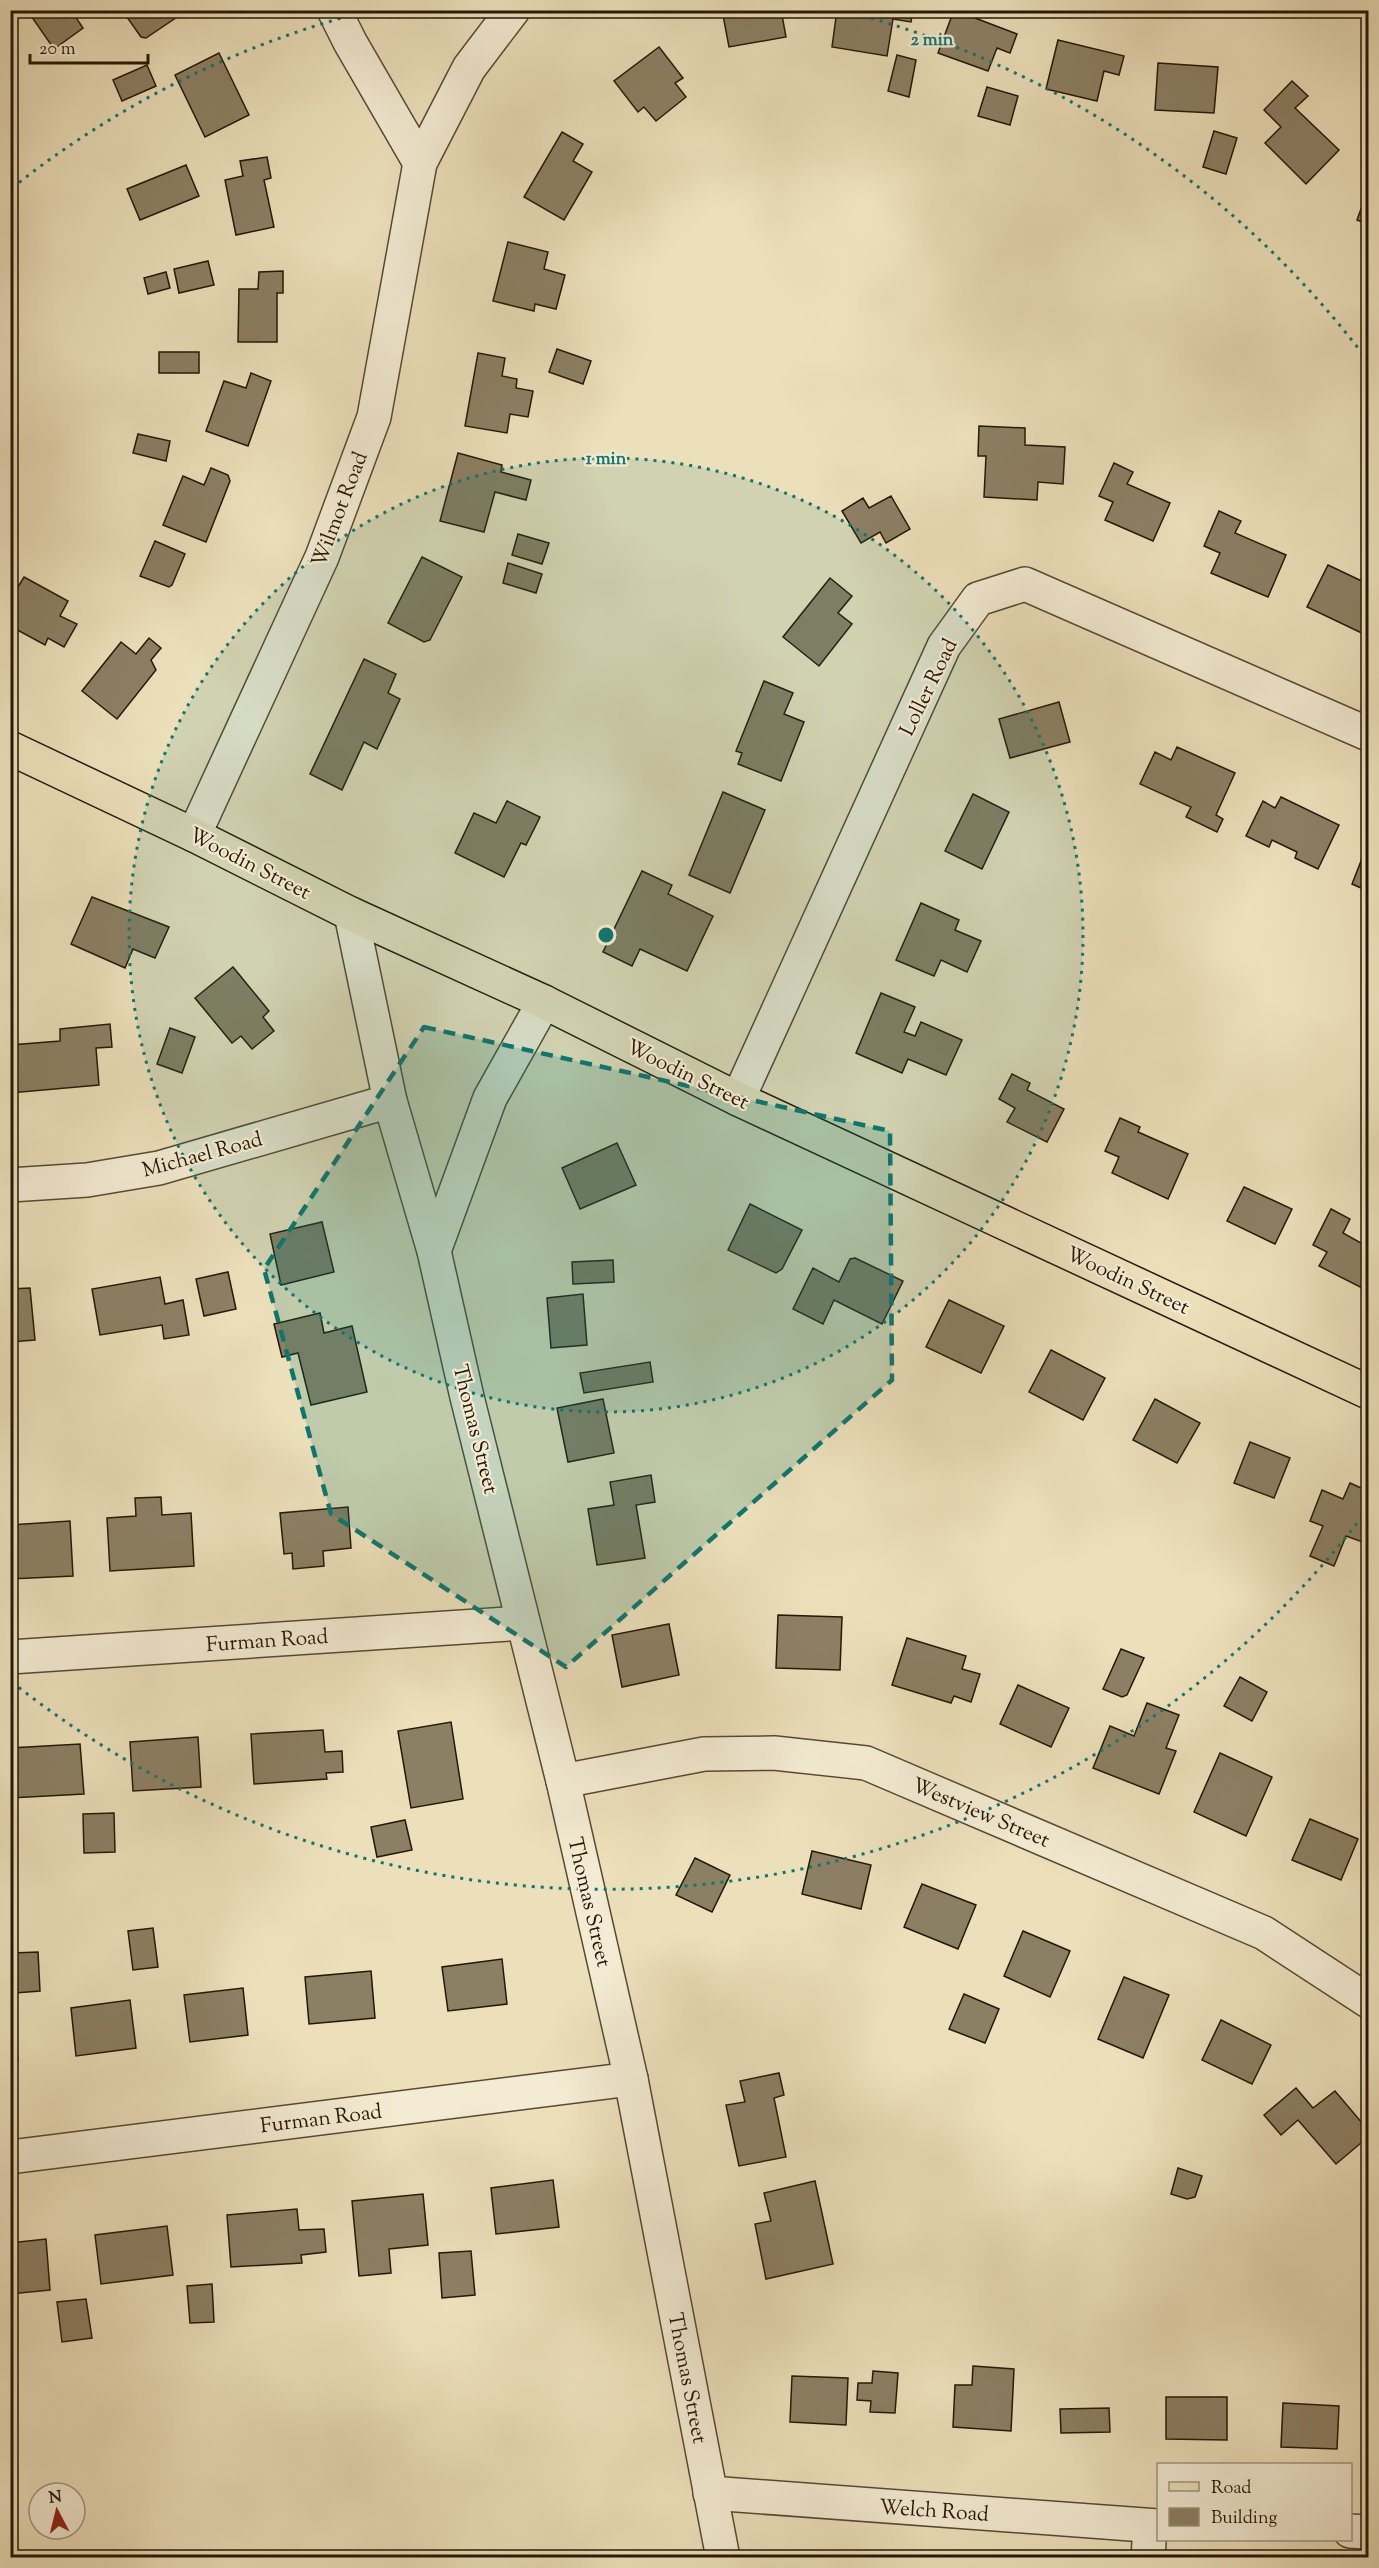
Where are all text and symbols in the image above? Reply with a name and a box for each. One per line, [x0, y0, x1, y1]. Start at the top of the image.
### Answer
scale bar [30, 27, 148, 65]
text: 2 min [911, 28, 954, 54]
text: 20 m [39, 37, 76, 63]
text: 1 min [586, 447, 627, 473]
street label: Wilmot Road [305, 448, 377, 572]
street label: Loller Road [893, 634, 966, 742]
street label: Woodin Street [183, 821, 315, 908]
centre of rings [596, 925, 616, 945]
street label: Woodin Street [621, 1033, 754, 1118]
street label: Michael Road [139, 1125, 266, 1186]
street label: Woodin Street [1060, 1240, 1194, 1324]
street label: Thomas Street [443, 1362, 505, 1497]
street label: Furman Road [205, 1623, 329, 1661]
street label: Westview Street [907, 1771, 1054, 1856]
street label: Thomas Street [559, 1835, 618, 1970]
street label: Furman Road [259, 2098, 384, 2142]
street label: Thomas Street [659, 2311, 713, 2446]
legend [1157, 2463, 1352, 2541]
text: Road [1211, 2476, 1251, 2502]
north arrow [27, 2481, 87, 2541]
text: N [48, 2486, 63, 2511]
street label: Welch Road [878, 2493, 990, 2531]
text: Building [1211, 2506, 1277, 2532]

